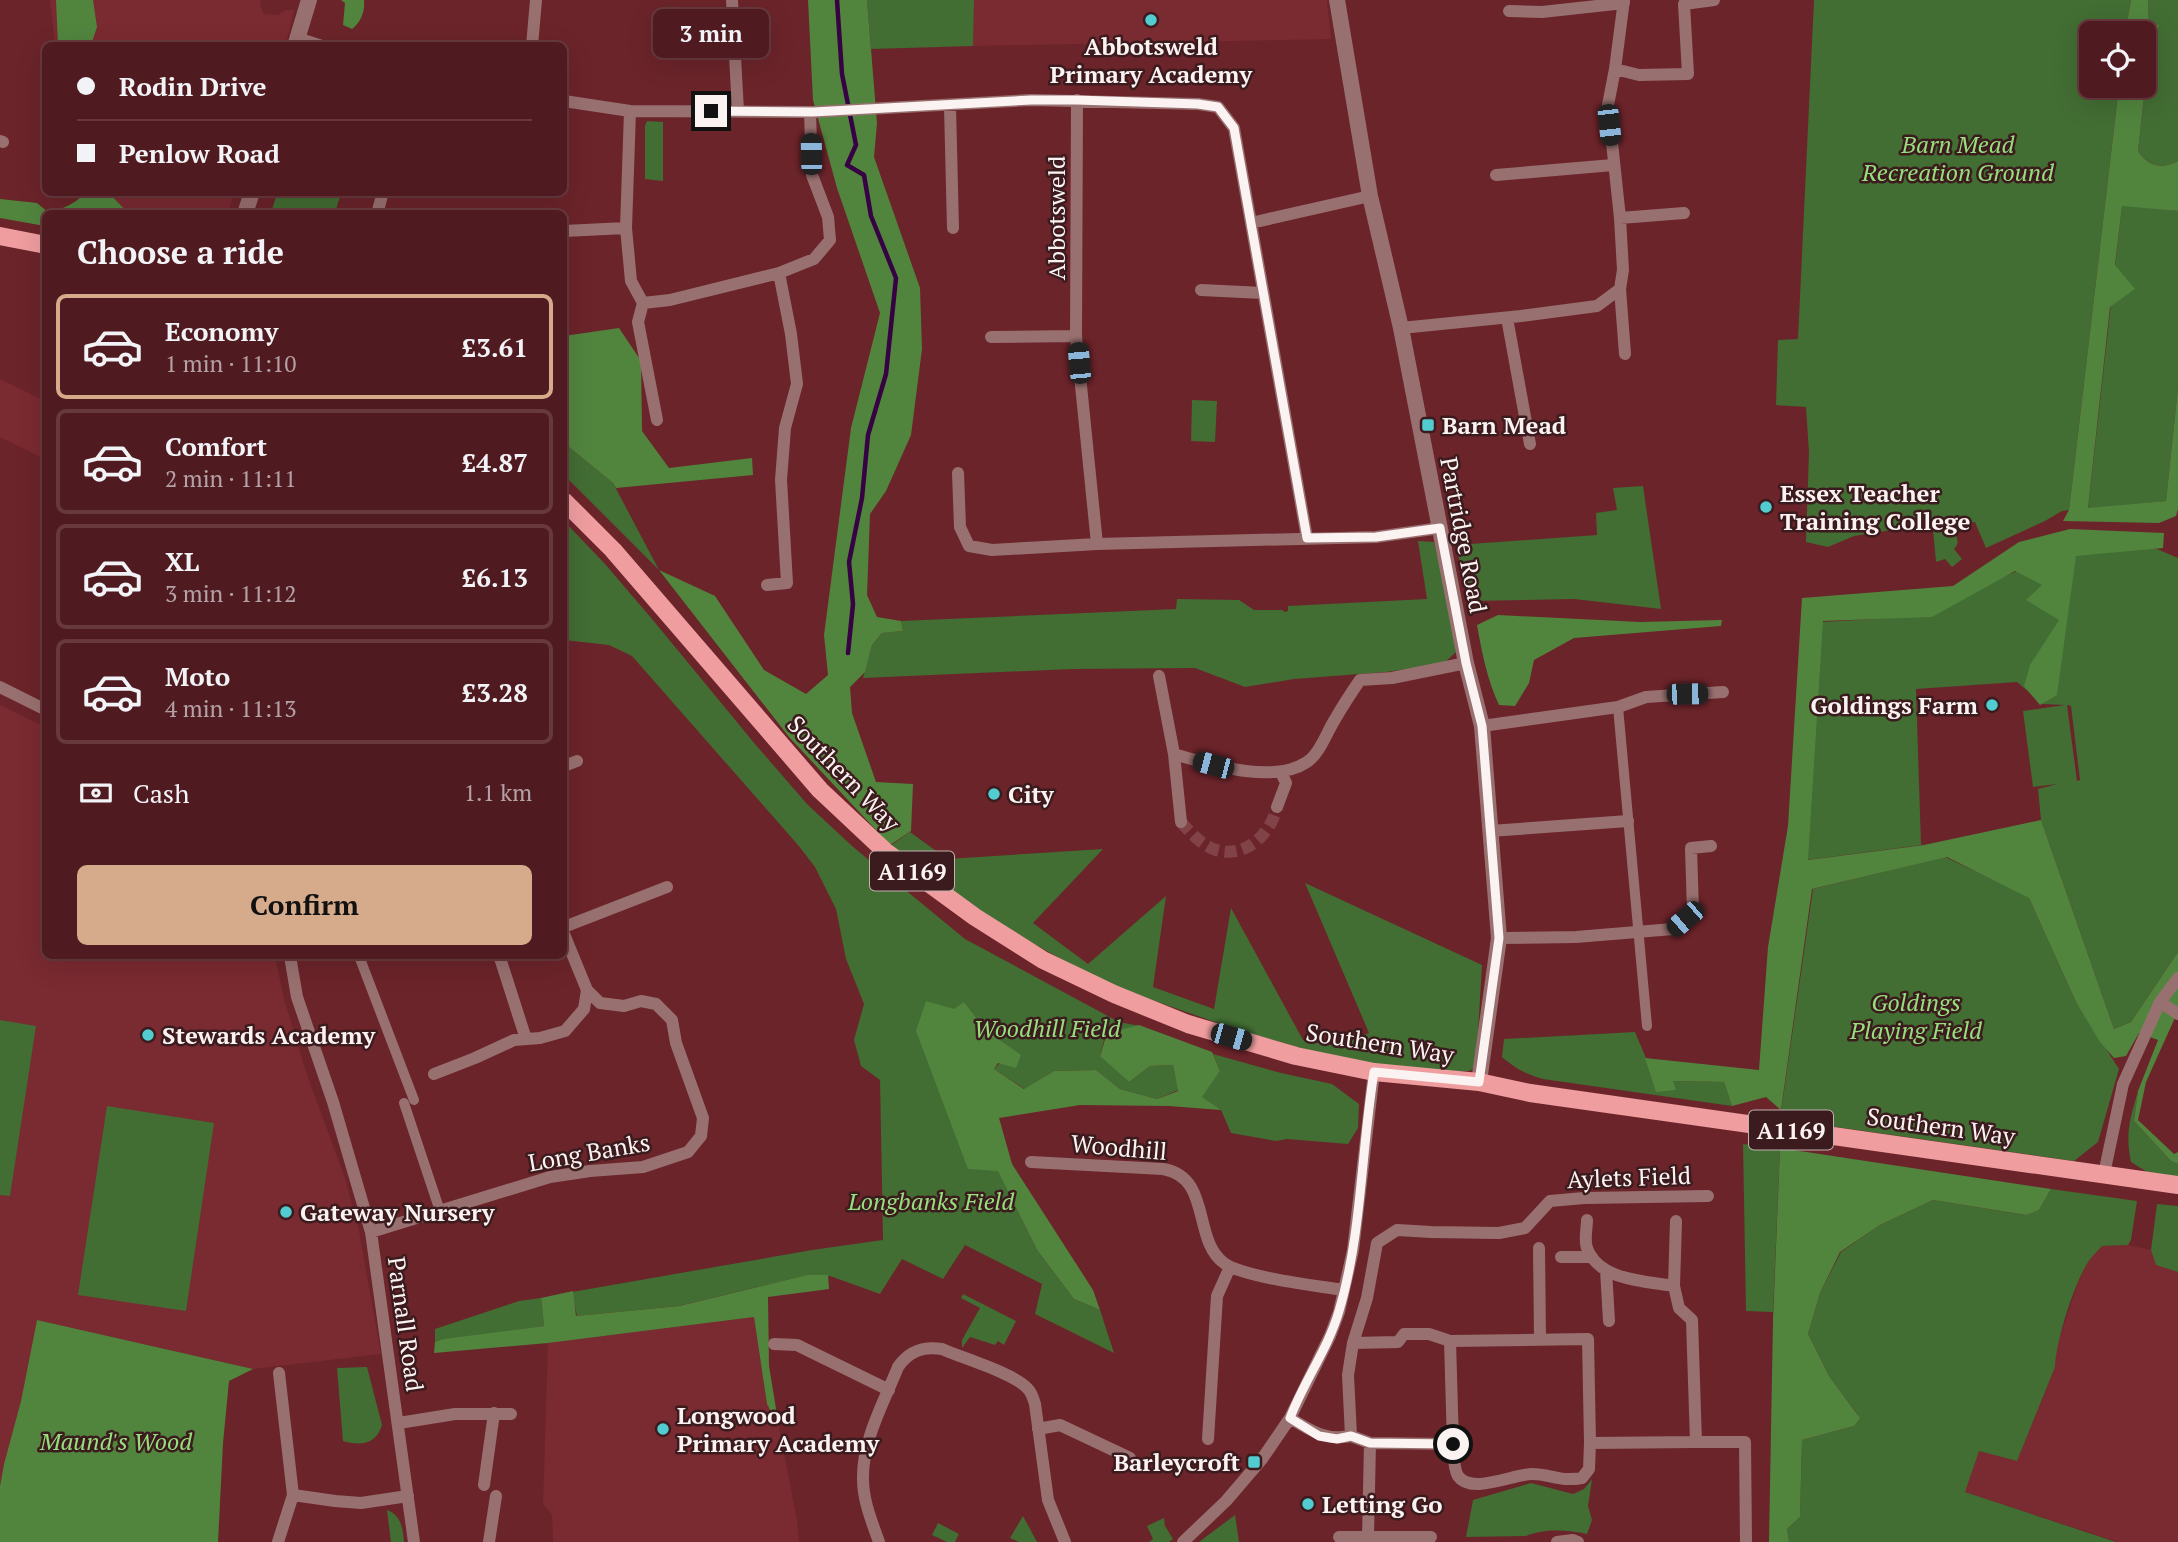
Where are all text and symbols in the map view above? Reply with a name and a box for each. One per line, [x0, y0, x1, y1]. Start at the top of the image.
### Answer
callout: 3 min [653, 10, 769, 58]
marker: Abbotsweld Primary Academy [1143, 12, 1159, 28]
text: 3 min [680, 18, 742, 49]
map controls [2079, 21, 2156, 98]
button: locate [2079, 21, 2156, 98]
place label: Abbotsweld Primary Academy [1050, 30, 1253, 90]
text: Rodin Drive [119, 69, 266, 103]
route end [695, 95, 727, 127]
car [1597, 103, 1622, 147]
park label: Barn Mead Recreation Ground [1861, 128, 2055, 188]
car [801, 133, 822, 175]
text: Penlow Road [119, 136, 280, 170]
street label: Abbotsweld [1040, 156, 1072, 280]
text: Choose a ride [77, 231, 284, 273]
text: Economy [165, 314, 278, 348]
icon: car [81, 315, 144, 378]
text: £3.61 [462, 330, 528, 364]
car [1067, 341, 1092, 385]
text: 1 min · 11:10 [165, 348, 297, 379]
place label: Barn Mead [1442, 409, 1567, 441]
marker: Barn Mead [1420, 417, 1436, 433]
text: Comfort [165, 429, 267, 463]
icon: car [81, 430, 144, 493]
text: £4.87 [462, 445, 528, 479]
street label: Partridge Road [1433, 454, 1495, 616]
text: 2 min · 11:11 [165, 463, 297, 494]
place label: Essex Teacher Training College [1780, 477, 1971, 537]
marker: Essex Teacher Training College [1758, 499, 1774, 515]
text: XL [165, 544, 199, 578]
icon: car [81, 545, 144, 608]
text: £6.13 [462, 560, 528, 594]
text: 3 min · 11:12 [165, 578, 297, 609]
text: Moto [165, 659, 230, 693]
icon: car [81, 660, 144, 723]
text: £3.28 [462, 675, 528, 709]
car [1666, 683, 1709, 705]
place label: Goldings Farm [1810, 689, 1978, 721]
text: 4 min · 11:13 [165, 693, 297, 724]
marker: Goldings Farm [1984, 697, 2000, 713]
street label: Southern Way [781, 708, 908, 838]
car [1190, 749, 1237, 781]
icon: cash [77, 774, 115, 812]
text: Cash [133, 776, 189, 810]
text: 1.1 km [464, 777, 532, 808]
place label: City [1008, 778, 1055, 810]
marker: City [986, 786, 1002, 802]
road number: A1169 [870, 852, 954, 890]
button: Confirm [77, 865, 532, 945]
car [1663, 897, 1708, 941]
park label: Goldings Playing Field [1849, 986, 1983, 1046]
park label: Woodhill Field [973, 1012, 1122, 1044]
street label: Southern Way [1304, 1016, 1457, 1071]
place label: Stewards Academy [162, 1019, 377, 1051]
car [1208, 1021, 1255, 1053]
marker: Stewards Academy [140, 1027, 156, 1043]
street label: Southern Way [1865, 1100, 2018, 1152]
road number: A1169 [1749, 1110, 1833, 1149]
street label: Long Banks [526, 1126, 652, 1178]
street label: Woodhill [1070, 1127, 1168, 1167]
street label: Aylets Field [1566, 1159, 1692, 1195]
park label: Longbanks Field [847, 1185, 1015, 1217]
place label: Gateway Nursery [300, 1196, 496, 1228]
marker: Gateway Nursery [278, 1204, 294, 1220]
street label: Parnall Road [381, 1255, 431, 1393]
place label: Longwood Primary Academy [677, 1399, 881, 1459]
marker: Longwood Primary Academy [655, 1421, 671, 1437]
park label: Maund's Wood [39, 1425, 193, 1457]
route start [1437, 1428, 1469, 1460]
place label: Barleycroft [1113, 1446, 1240, 1478]
marker: Barleycroft [1246, 1454, 1262, 1470]
place label: Letting Go [1322, 1488, 1443, 1520]
marker: Letting Go [1300, 1496, 1316, 1512]

